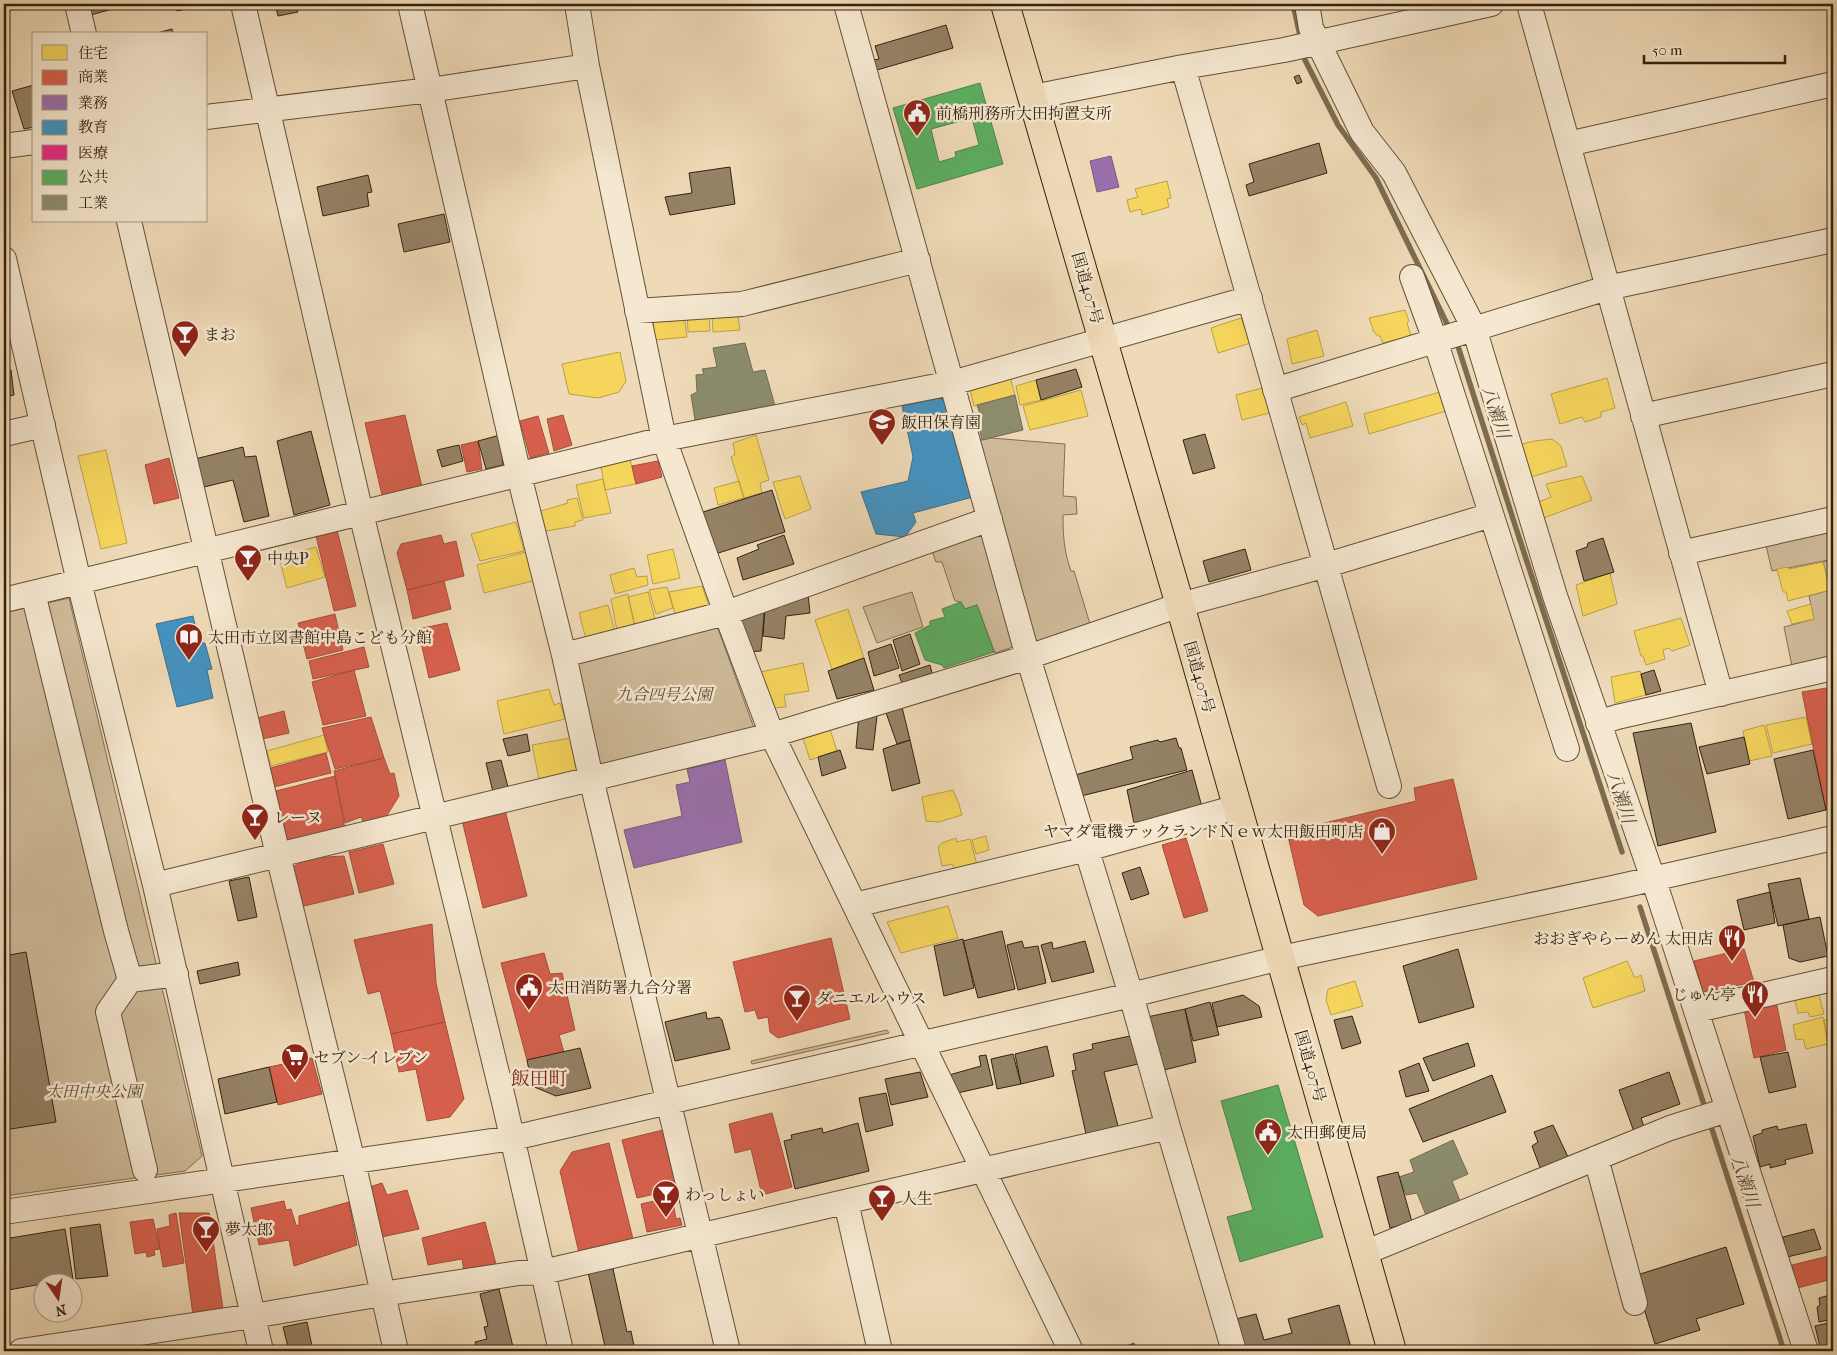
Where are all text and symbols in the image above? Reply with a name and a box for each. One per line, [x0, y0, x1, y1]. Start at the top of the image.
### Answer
legend [32, 32, 208, 222]
scale bar [1644, 32, 1786, 64]
text: 50 m [1652, 41, 1683, 59]
text: 住宅 [78, 44, 108, 62]
text: 商業 [78, 68, 108, 86]
text: 業務 [78, 94, 108, 112]
public building icon: 前橋刑務所大田拘置支所 [902, 98, 932, 137]
place label: 前橋刑務所大田拘置支所 [936, 104, 1112, 123]
text: 教育 [78, 118, 108, 136]
text: 医療 [78, 144, 108, 162]
text: 公共 [78, 168, 108, 186]
text: 工業 [78, 194, 108, 212]
street label: 国道407号 [1068, 250, 1107, 326]
bar icon: まお [170, 319, 200, 358]
place label: まお [204, 325, 236, 344]
water label: 八瀬川 [1477, 383, 1514, 443]
school or university icon: 飯田保育園 [867, 407, 897, 446]
place label: 飯田保育園 [901, 413, 981, 432]
bar icon: 中央P [233, 543, 263, 582]
place label: 中央P [267, 549, 309, 568]
library icon: 太田市立図書館中島こども分館 [174, 622, 204, 661]
place label: 太田市立図書館中島こども分館 [208, 628, 432, 647]
street label: 国道407号 [1180, 639, 1219, 715]
park label: 九合四号公園 [616, 685, 715, 704]
water label: 八瀬川 [1602, 768, 1639, 828]
bar icon: レーヌ [240, 802, 270, 841]
place label: レーヌ [274, 808, 322, 827]
shop icon: ヤマダ電機テックランドＮｅｗ太田飯田町店 [1367, 816, 1397, 855]
place label: ヤマダ電機テックランドＮｅｗ太田飯田町店 [1043, 822, 1363, 841]
restaurant icon: おおぎやらーめん 太田店 [1717, 923, 1747, 962]
place label: おおぎやらーめん 太田店 [1534, 929, 1713, 948]
public building icon: 太田消防署九合分署 [514, 972, 544, 1011]
place label: 太田消防署九合分署 [548, 978, 692, 997]
restaurant icon: じゅん亭 [1740, 979, 1770, 1018]
bar icon: ダニエルハウス [782, 983, 812, 1022]
place label: じゅん亭 [1672, 985, 1736, 1004]
place label: ダニエルハウス [816, 989, 926, 1008]
street label: 国道407号 [1291, 1028, 1330, 1104]
supermarket icon: セブン-イレブン [280, 1042, 310, 1081]
place label: セブン-イレブン [314, 1048, 429, 1067]
district label: 飯田町 [510, 1068, 568, 1090]
park label: 太田中央公園 [46, 1082, 145, 1101]
public building icon: 太田郵便局 [1253, 1117, 1283, 1156]
place label: 太田郵便局 [1287, 1123, 1367, 1142]
water label: 八瀬川 [1726, 1152, 1763, 1212]
bar icon: わっしょい [651, 1179, 681, 1218]
bar icon: 人生 [867, 1183, 897, 1222]
place label: わっしょい [685, 1185, 765, 1204]
place label: 人生 [901, 1189, 933, 1208]
bar icon: 夢太郎 [191, 1214, 221, 1253]
place label: 夢太郎 [225, 1220, 273, 1239]
north arrow [32, 1272, 82, 1322]
text: N [53, 1301, 68, 1320]

